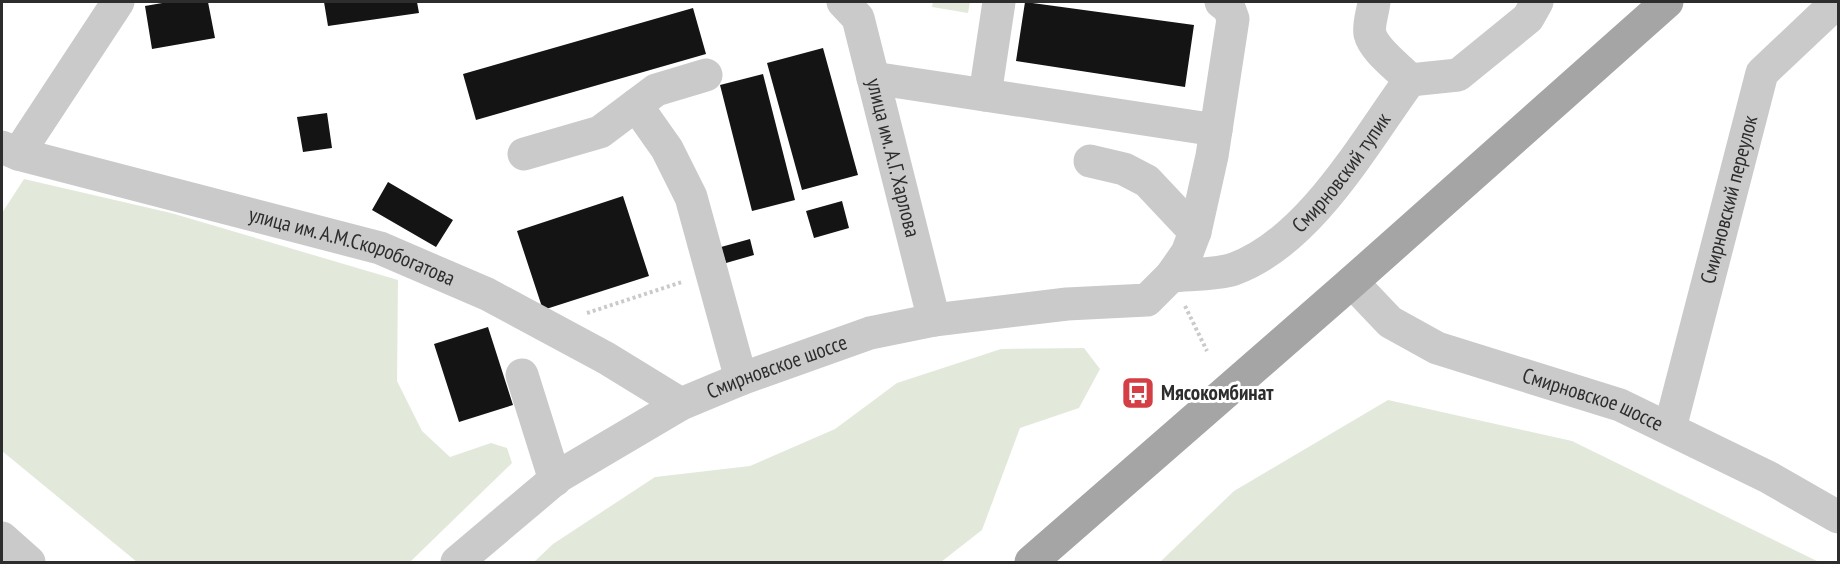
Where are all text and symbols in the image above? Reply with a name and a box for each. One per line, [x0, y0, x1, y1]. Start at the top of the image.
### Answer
street label: улица им. А.Г. Харлова [861, 75, 927, 240]
street label: Смирновский тупик [1286, 107, 1396, 238]
street label: Смирновский переулок [1694, 112, 1763, 286]
street label: улица им. А.М.Скоробогатова [246, 200, 459, 292]
street label: Смирновское шоссе [702, 328, 851, 405]
street label: Смирновское шоссе [1519, 361, 1668, 437]
bus stop icon: Мясокомбинат [1120, 375, 1156, 411]
place label: Мясокомбинат [1161, 379, 1274, 406]

